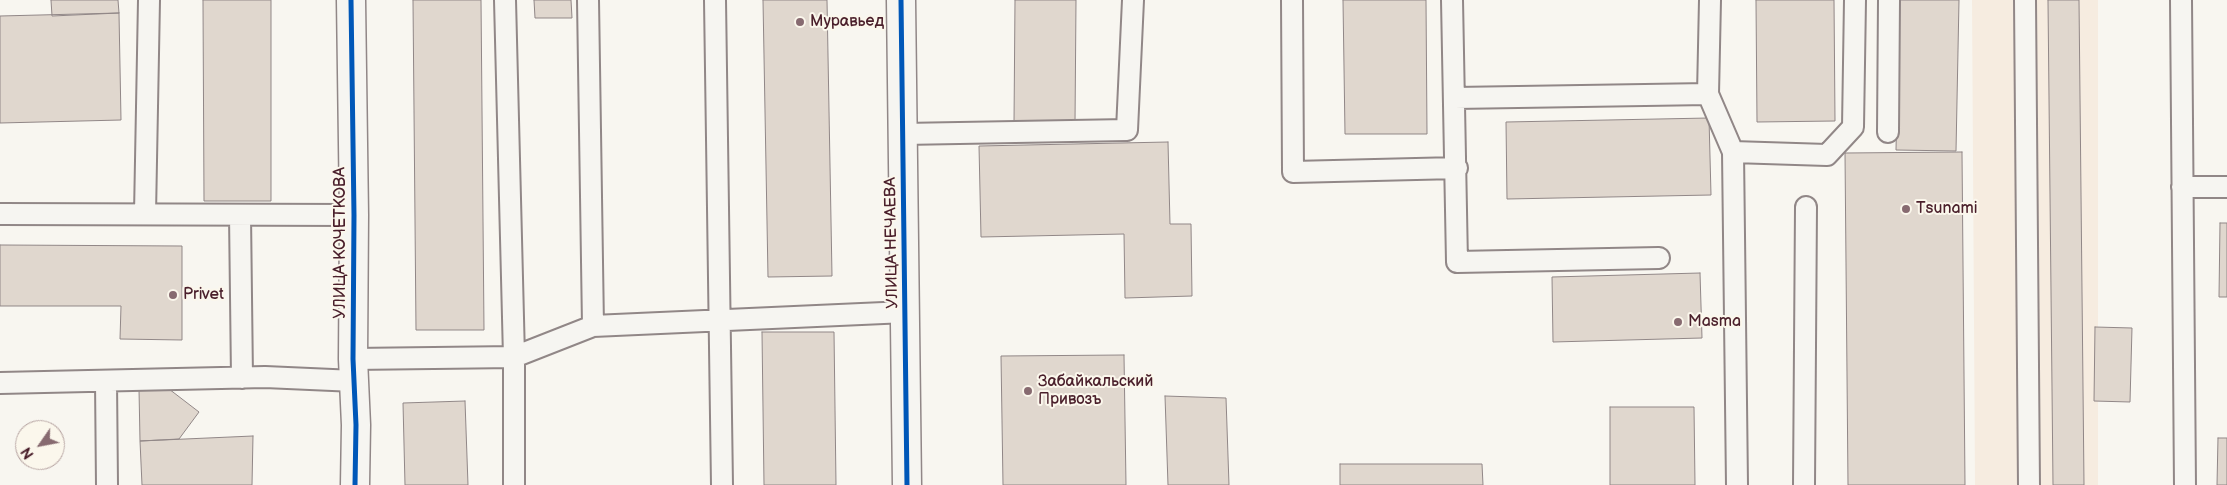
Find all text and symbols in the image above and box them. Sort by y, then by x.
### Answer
place label: Муравьед [810,12,884,32]
marker: Муравьед [794,16,806,28]
street label: УЛИЦА КОЧЕТКОВА [331,167,351,319]
street label: УЛИЦА НЕЧАЕВА [881,177,903,309]
place label: Tsunami [1916,199,1978,219]
marker: Tsunami [1900,203,1912,215]
place label: Privet [183,285,224,305]
marker: Privet [167,289,179,301]
place label: Masma [1688,312,1741,332]
marker: Masma [1672,316,1684,328]
place label: Забайкальский Привозъ [1038,372,1153,410]
marker: Забайкальский Привозъ [1022,385,1034,397]
north arrow [15,420,65,470]
text: N [18,444,38,462]

